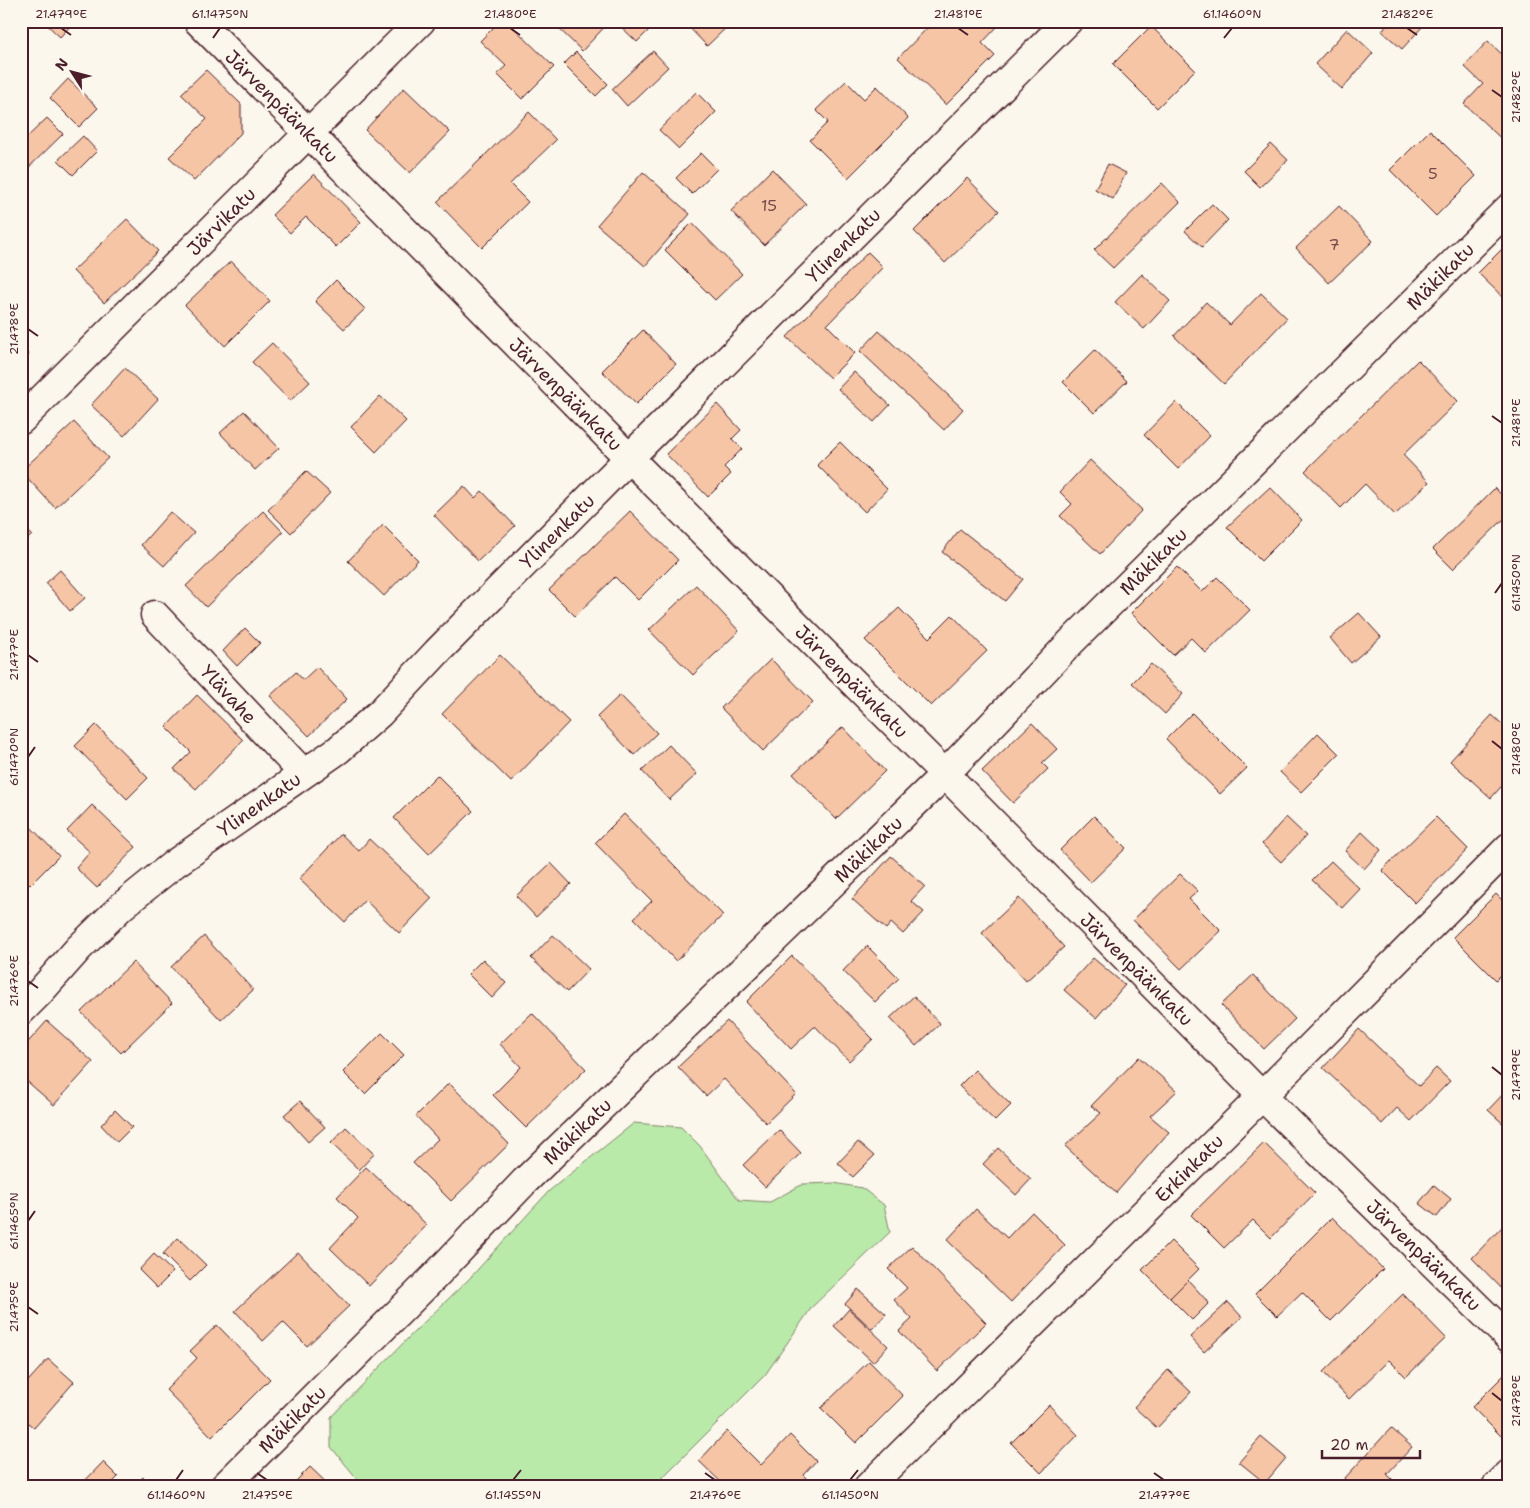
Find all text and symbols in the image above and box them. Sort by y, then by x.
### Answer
text: 21.479°E [35,6,87,22]
text: 61.1475°N [192,6,248,22]
text: 21.480°E [484,6,536,22]
text: 21.481°E [933,6,983,22]
text: 61.1460°N [1203,6,1261,22]
text: 21.482°E [1381,6,1433,22]
street label: Järvenpäänkatu [220,44,344,168]
north arrow [48,48,98,98]
text: N [51,55,72,74]
text: 21.482°E [1508,71,1524,123]
house number: 5 [1428,163,1438,184]
street label: Järvikatu [181,181,261,261]
house number: 15 [761,195,777,216]
street label: Ylinenkatu [800,202,886,288]
house number: 7 [1328,234,1340,255]
street label: Mäkikatu [1401,237,1480,316]
text: 21.478°E [6,303,22,355]
street label: Järvenpäänkatu [504,332,628,456]
text: 21.481°E [1508,398,1524,448]
street label: Ylinenkatu [514,488,600,574]
street label: Mäkikatu [1114,522,1193,601]
text: 61.1450°N [1508,554,1524,612]
street label: Järvenpäänkatu [790,619,914,743]
text: 21.477°E [6,629,22,681]
street label: Ylävahe [195,659,262,729]
text: 21.480°E [1508,723,1524,775]
text: 61.1470°N [6,728,22,786]
street label: Ylinenkatu [213,766,306,842]
street label: Mäkikatu [829,810,908,888]
street label: Järvenpäänkatu [1075,907,1199,1031]
text: 21.476°E [6,955,22,1007]
text: 21.479°E [1508,1049,1524,1101]
street label: Mäkikatu [538,1092,617,1170]
street label: Erkinkatu [1150,1129,1229,1208]
text: 61.1465°N [6,1192,22,1250]
street label: Järvenpäänkatu [1361,1194,1486,1317]
text: 21.475°E [6,1281,22,1333]
text: 21.478°E [1508,1375,1524,1427]
street label: Mäkikatu [253,1380,332,1459]
scale bar [1322,1428,1420,1460]
text: 20 m [1330,1435,1369,1455]
text: 61.1460°N [147,1487,205,1503]
text: 21.475°E [241,1487,293,1503]
text: 61.1455°N [485,1487,541,1503]
text: 21.476°E [689,1487,741,1503]
text: 61.1450°N [821,1487,879,1503]
text: 21.477°E [1138,1487,1190,1503]

